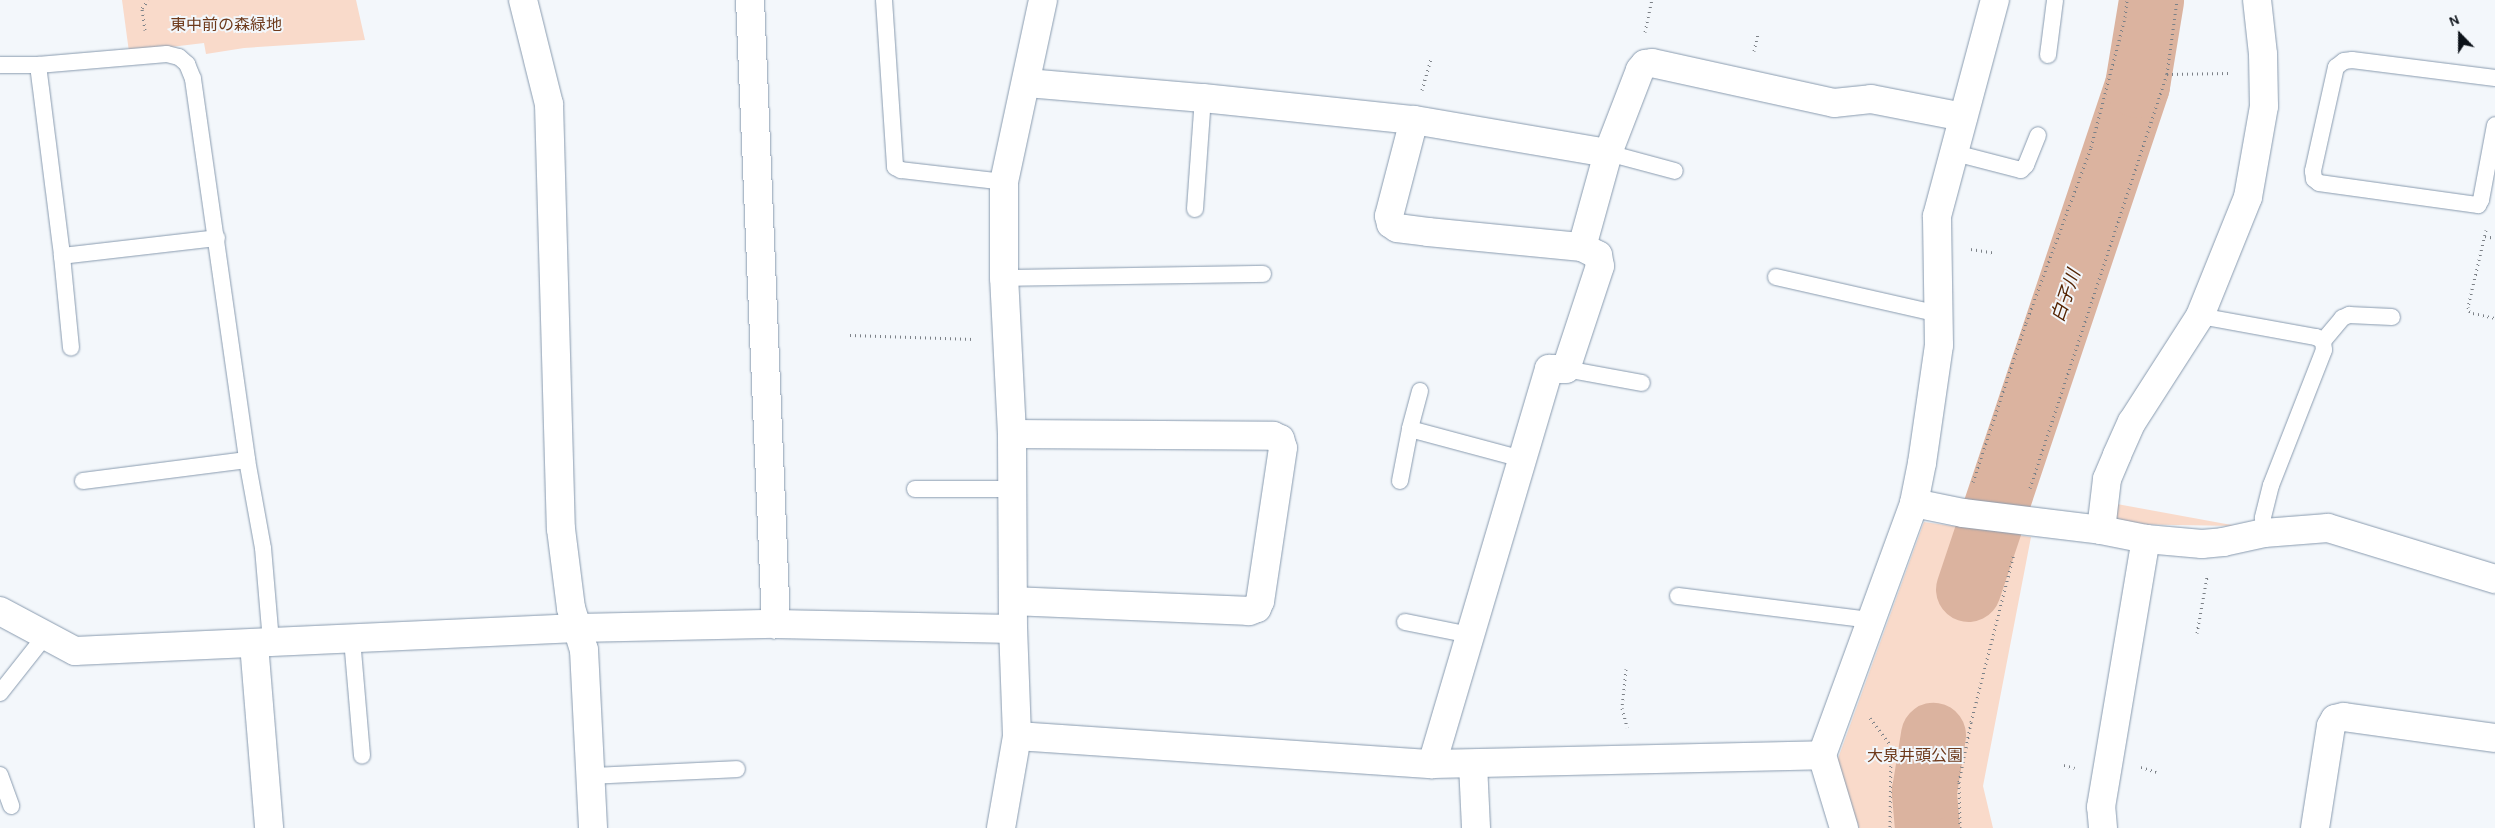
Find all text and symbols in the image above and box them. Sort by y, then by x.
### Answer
north arrow [2435,10,2485,60]
text: N [2446,11,2462,30]
park label: 東中前の森緑地 [170,15,282,35]
water label: 白子川 [2047,267,2085,325]
park label: 大泉井頭公園 [1867,746,1963,766]

